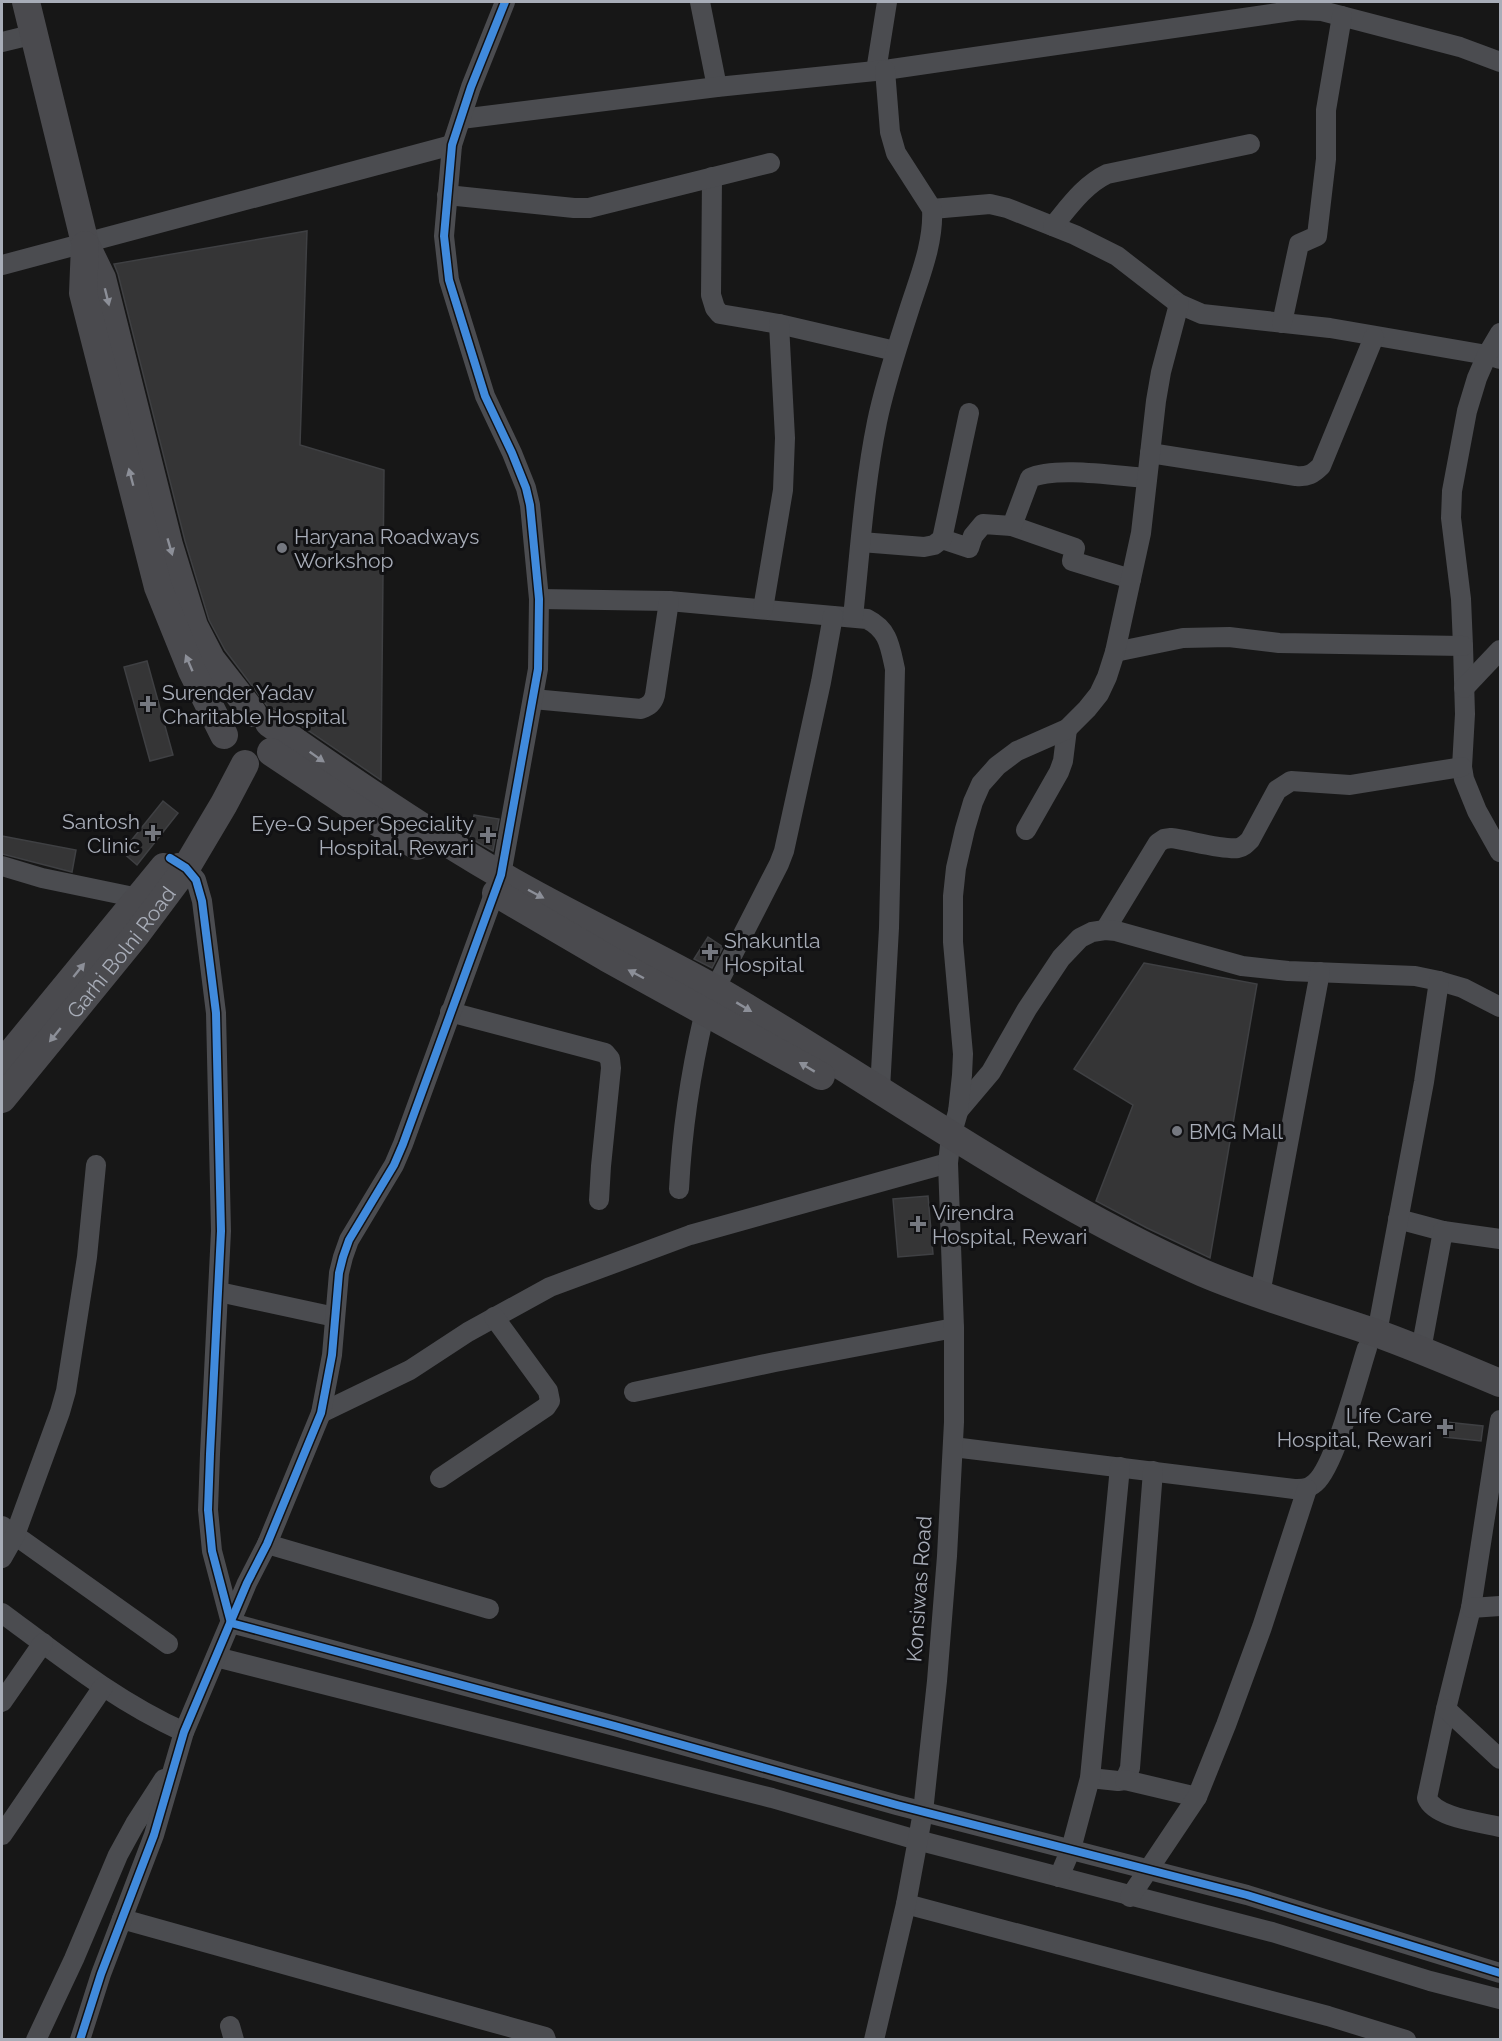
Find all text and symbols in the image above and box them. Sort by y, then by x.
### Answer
one-way arrow [103,288,113,306]
one-way arrow [126,468,135,486]
place label: Haryana Roadways Workshop [294,524,479,573]
one-way arrow [166,538,175,556]
marker: Haryana Roadways Workshop [275,541,289,555]
one-way arrow [184,654,193,672]
place label: Surender Yadav Charitable Hospital [162,680,347,729]
marker: Surender Yadav Charitable Hospital [139,695,157,713]
one-way arrow [309,751,325,763]
place label: Santosh Clinic [62,809,140,858]
place label: Eye-Q Super Speciality Hospital, Rewari [251,811,474,860]
marker: Santosh Clinic [144,824,162,842]
marker: Eye-Q Super Speciality Hospital, Rewari [479,826,497,844]
street label: Garhi Bolni Road [61,881,180,1023]
one-way arrow [527,889,544,899]
place label: Shakuntla Hospital [724,928,820,977]
marker: Shakuntla Hospital [701,943,719,961]
one-way arrow [72,963,84,978]
one-way arrow [627,969,644,978]
one-way arrow [736,1001,752,1012]
one-way arrow [49,1027,62,1042]
one-way arrow [799,1062,815,1073]
place label: BMG Mall [1189,1119,1283,1144]
marker: BMG Mall [1170,1124,1184,1138]
place label: Virendra Hospital, Rewari [932,1200,1087,1249]
marker: Virendra Hospital, Rewari [909,1215,927,1233]
place label: Life Care Hospital, Rewari [1277,1403,1432,1452]
marker: Life Care Hospital, Rewari [1436,1418,1454,1436]
street label: Konsiwas Road [901,1515,937,1663]

